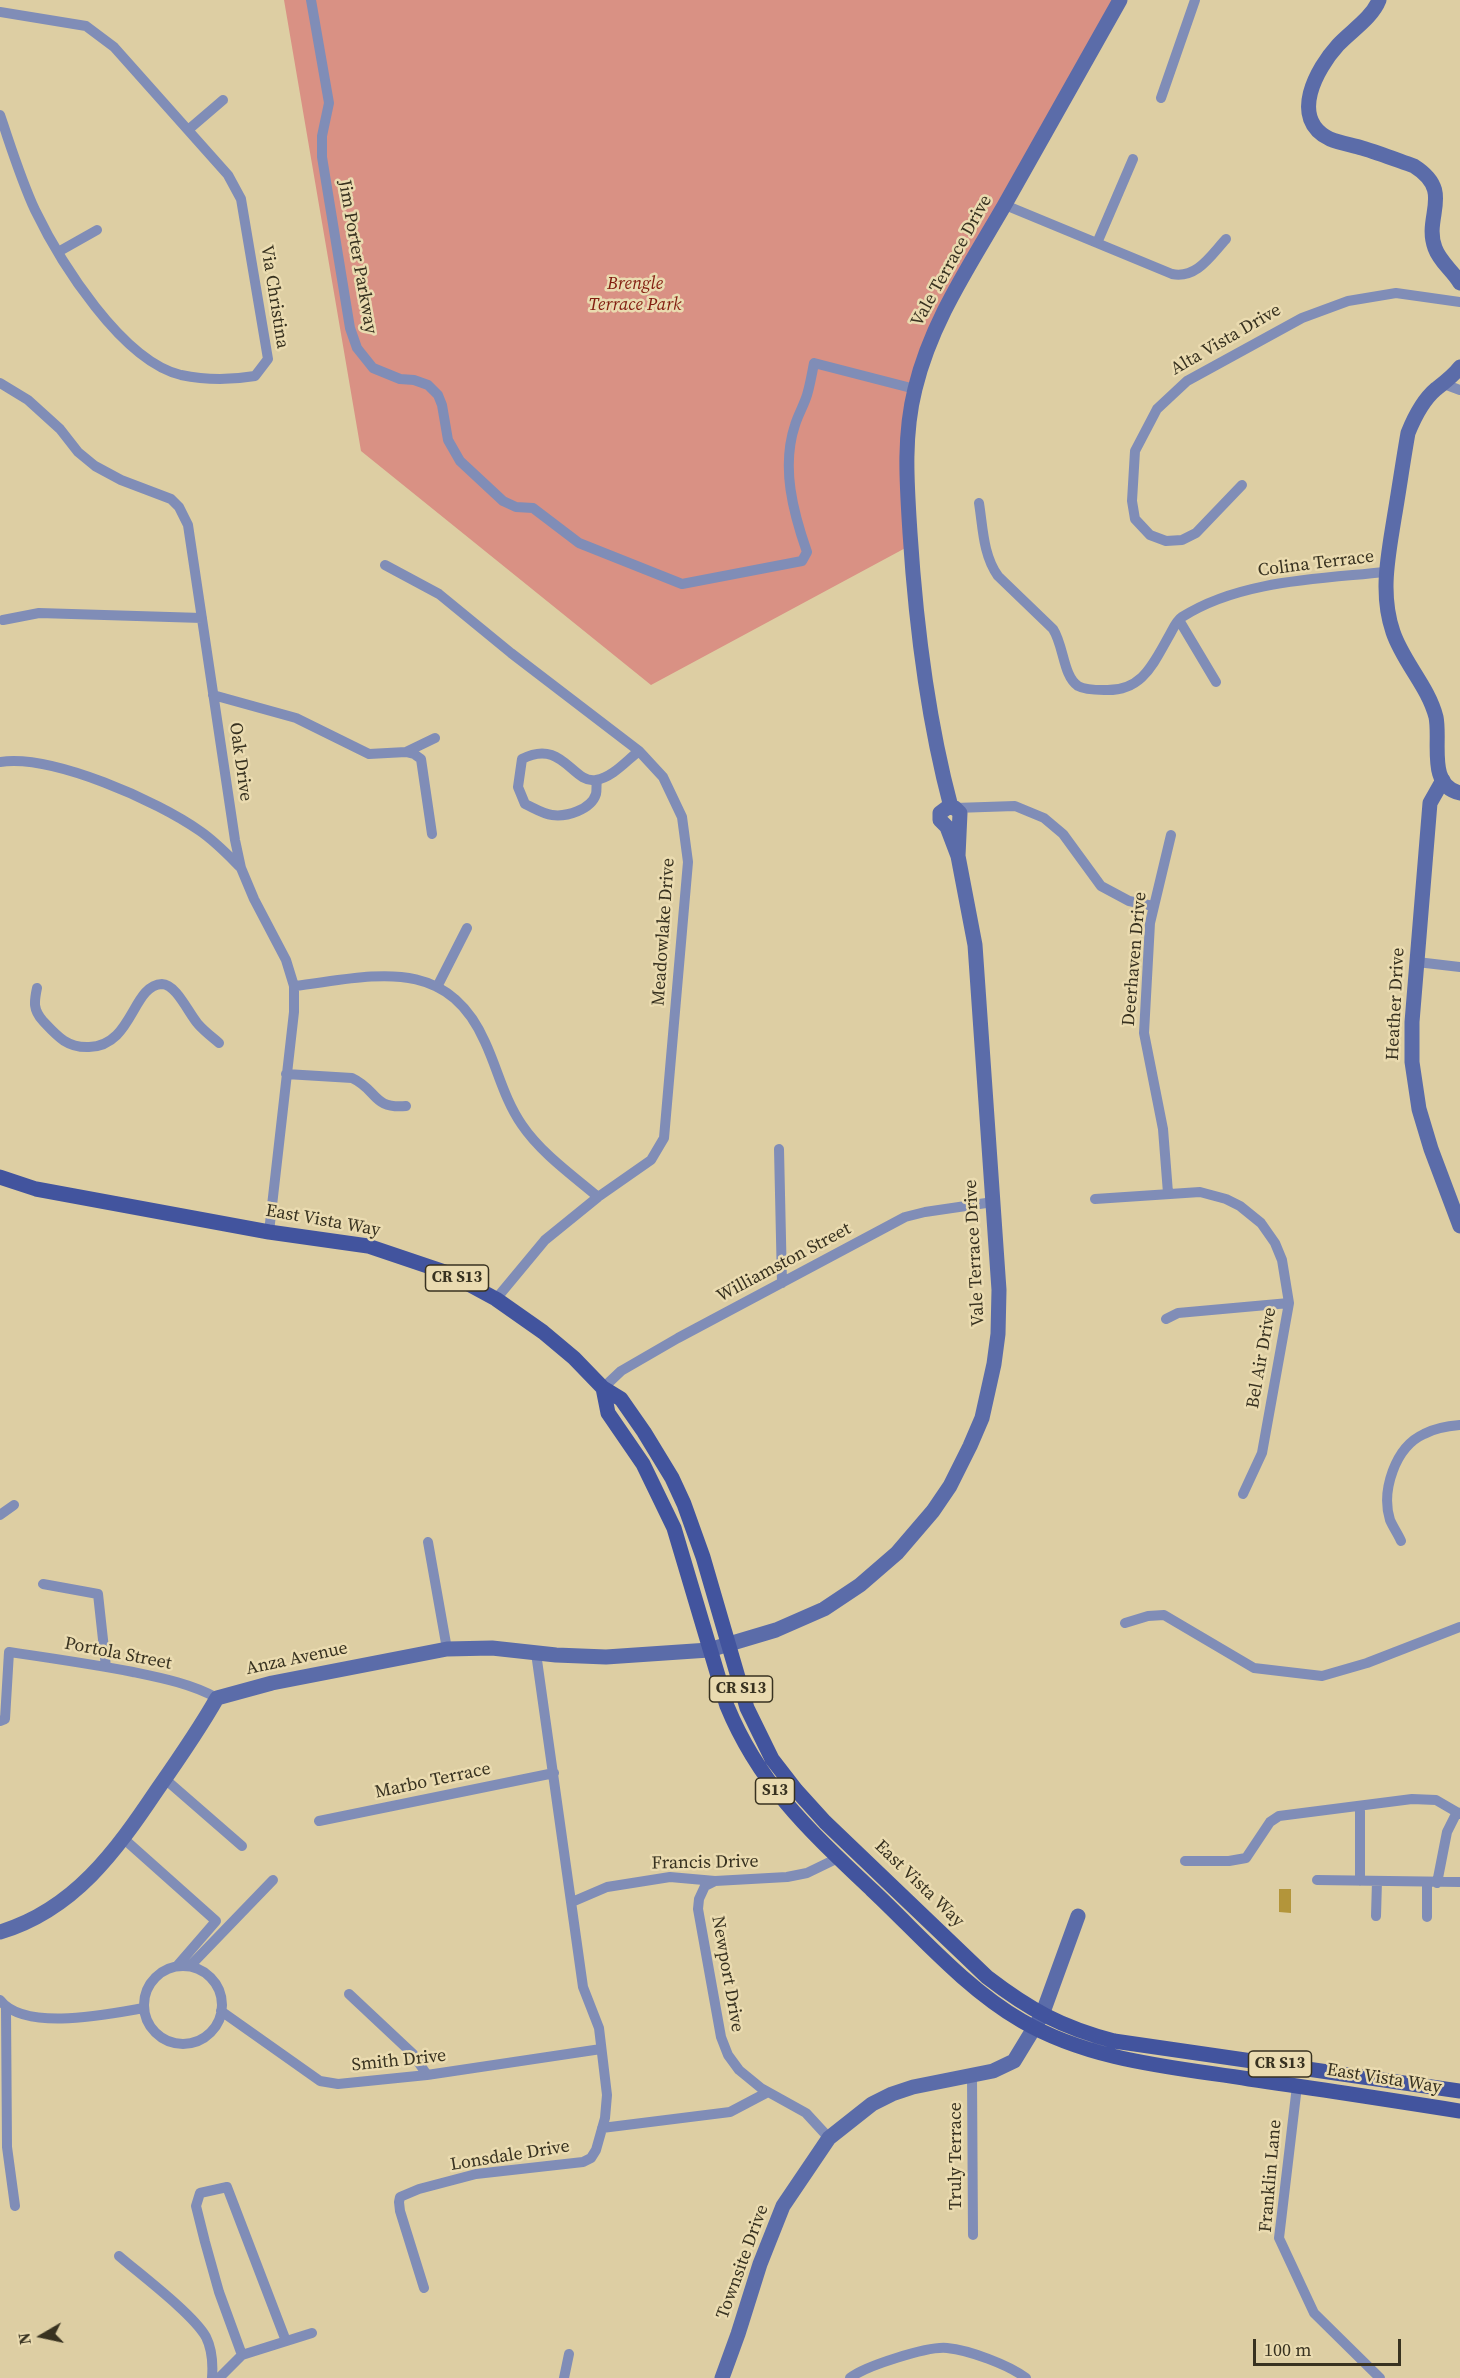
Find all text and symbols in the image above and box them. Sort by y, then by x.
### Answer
street label: Jim Porter Parkway [333,178,381,336]
street label: Vale Terrace Drive [907,191,997,331]
street label: Via Christina [255,244,293,350]
park label: Brengle Terrace Park [589,273,681,316]
street label: Alta Vista Drive [1167,300,1285,380]
street label: Colina Terrace [1257,546,1375,582]
street label: Oak Drive [224,721,256,803]
street label: Meadowlake Drive [648,857,680,1007]
street label: Deerhaven Drive [1118,891,1152,1027]
street label: Heather Drive [1382,947,1410,1061]
street label: Vale Terrace Drive [960,1179,990,1327]
street label: East Vista Way [264,1200,382,1242]
street label: Williamston Street [713,1219,855,1307]
road number: CR S13 [426,1265,488,1291]
street label: Bel Air Drive [1242,1306,1282,1410]
street label: Portola Street [63,1633,173,1675]
street label: Anza Avenue [244,1638,350,1680]
road number: CR S13 [710,1676,772,1702]
street label: Marbo Terrace [373,1758,493,1804]
road number: S13 [756,1778,794,1804]
street label: East Vista Way [870,1836,968,1932]
street label: Francis Drive [651,1851,759,1875]
street label: Newport Drive [706,1914,748,2034]
street label: Smith Drive [351,2045,447,2077]
road number: CR S13 [1248,2051,1312,2077]
street label: East Vista Way [1325,2059,1443,2099]
street label: Truly Terrace [945,2102,967,2210]
street label: Franklin Lane [1255,2119,1287,2233]
street label: Lonsdale Drive [449,2136,571,2176]
street label: Townsite Drive [712,2202,774,2322]
north arrow [12,2306,72,2366]
scale bar [1256,2327,1404,2365]
text: N [12,2331,36,2346]
text: 100 m [1264,2337,1311,2362]

